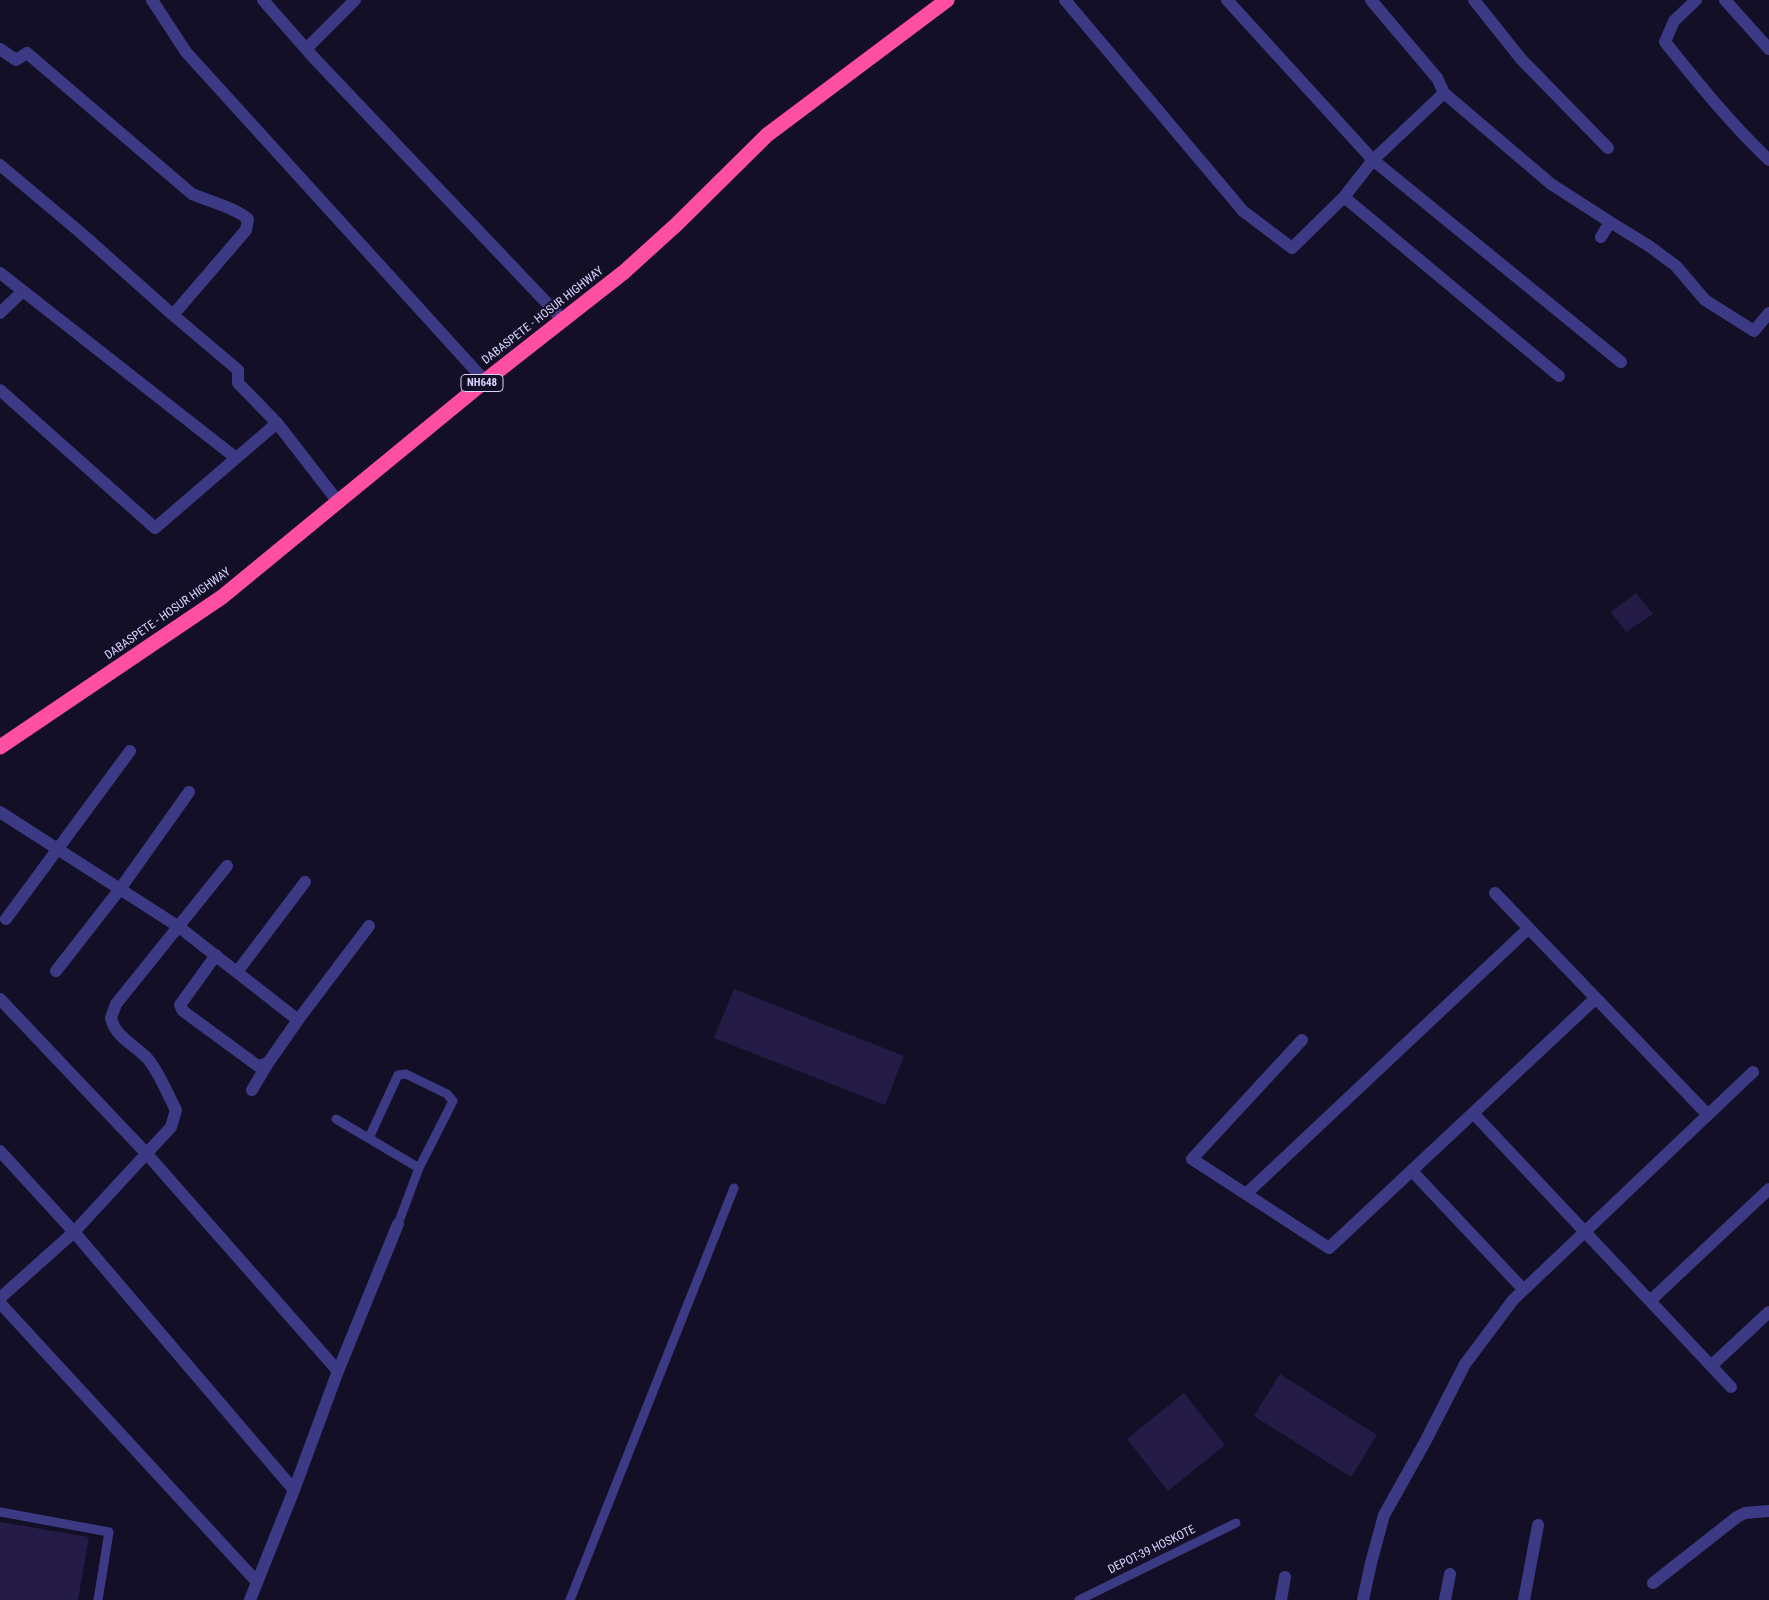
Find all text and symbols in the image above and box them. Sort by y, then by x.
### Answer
street label: DABASPETE - HOSUR HIGHWAY [479,264,607,368]
road number: NH648 [461,374,503,392]
street label: DABASPETE - HOSUR HIGHWAY [102,565,234,663]
street label: DEPOT-39 HOSKOTE [1106,1523,1198,1577]

